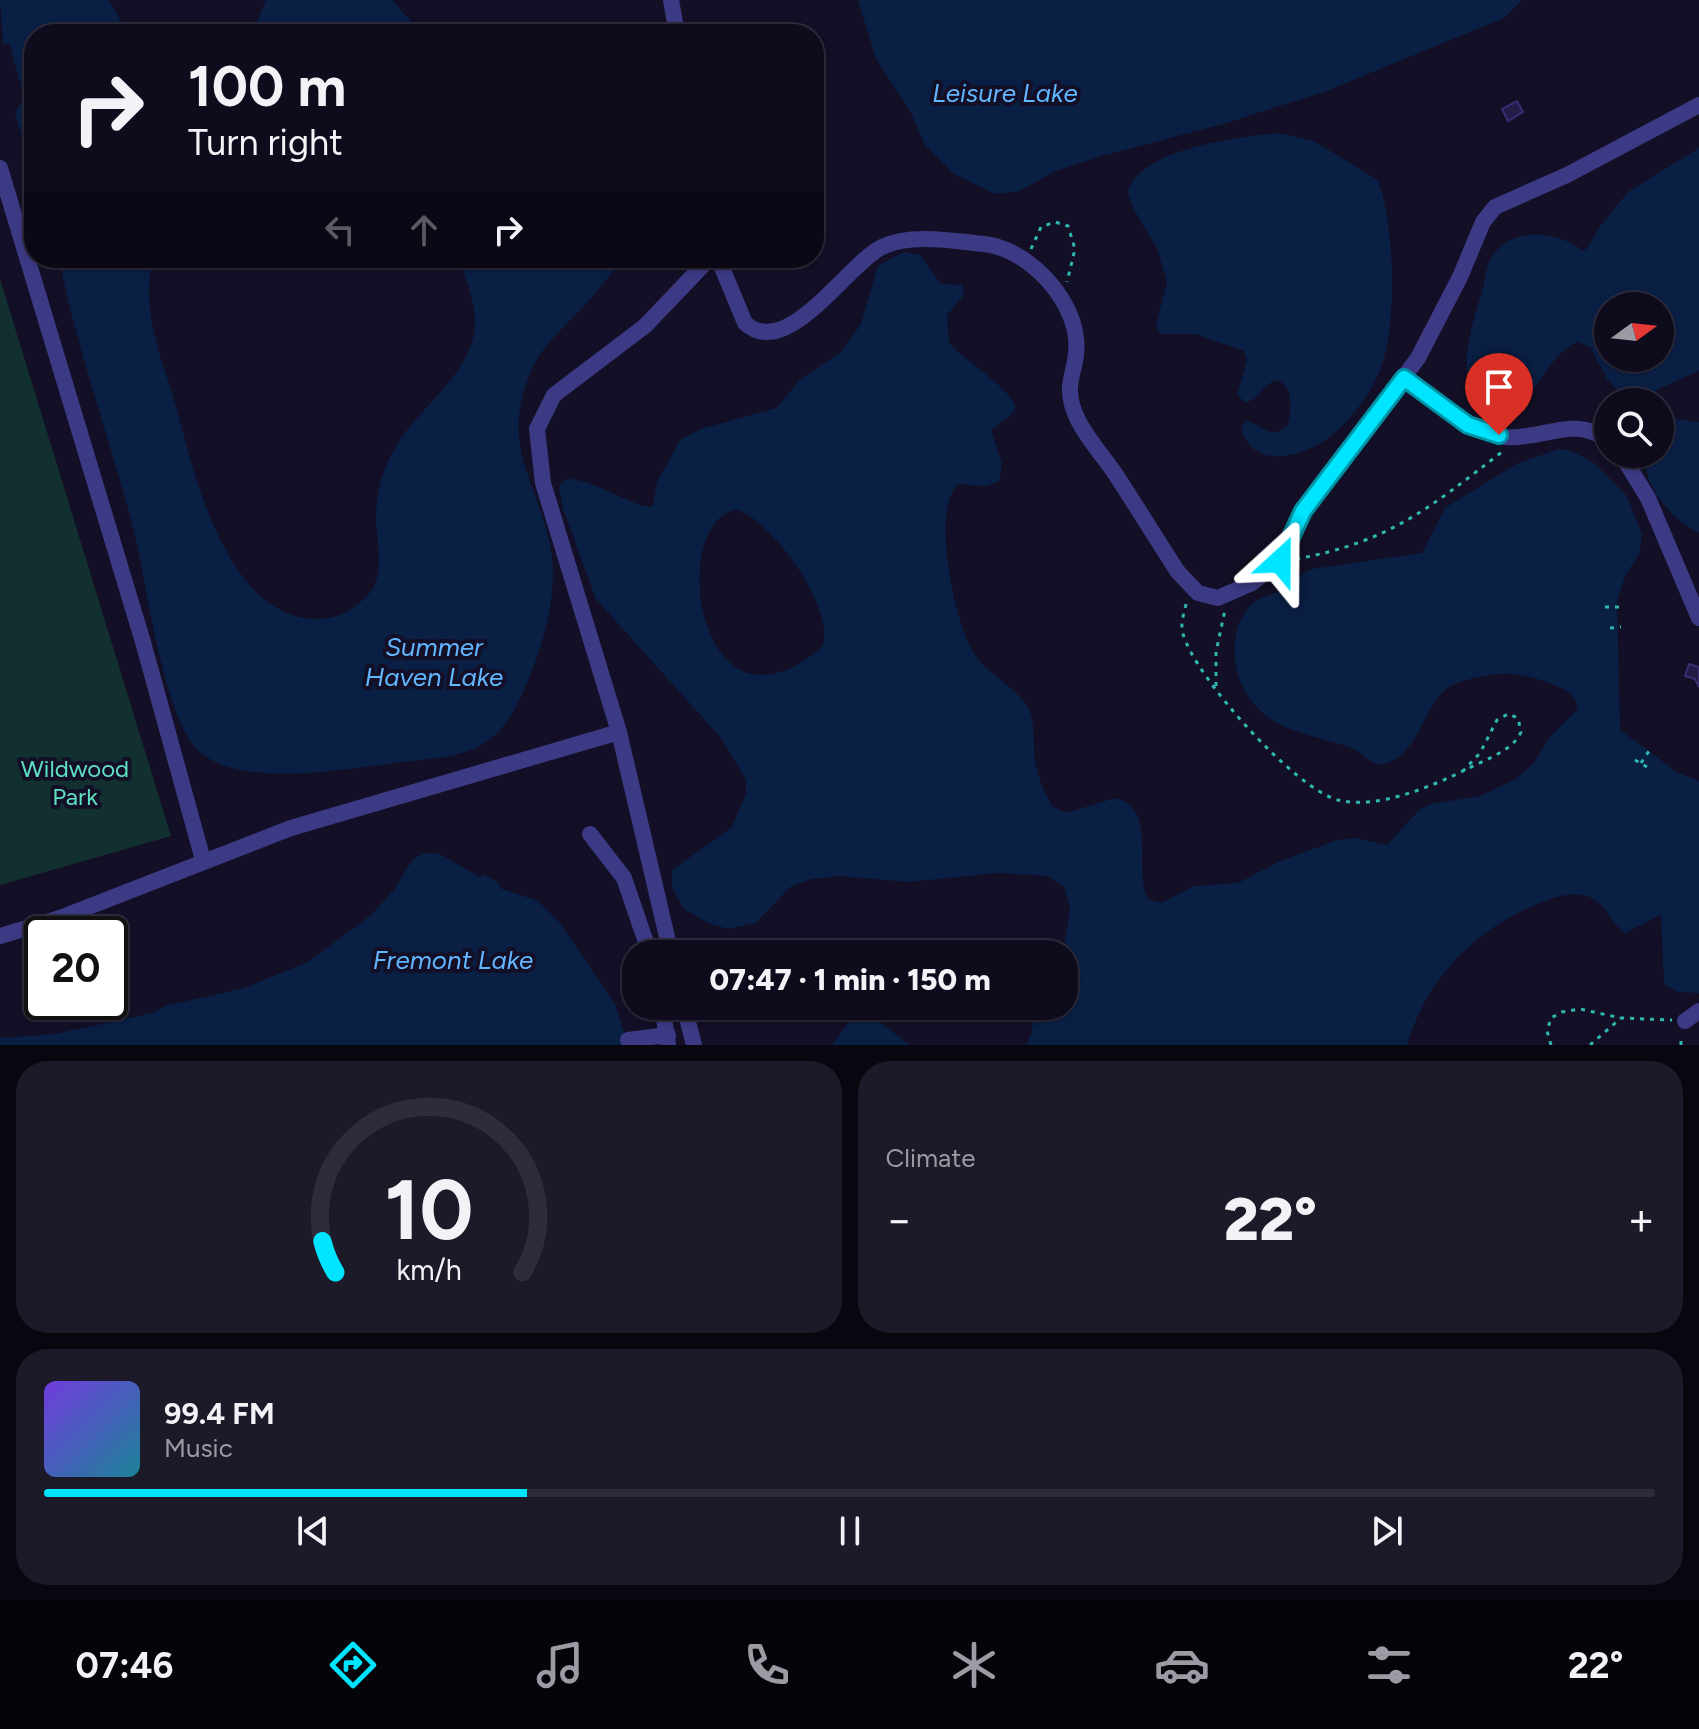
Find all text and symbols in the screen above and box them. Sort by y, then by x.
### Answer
text: 100 m [188,53,346,120]
icon: right [56,56,160,160]
water label: Leisure Lake [932,77,1078,109]
text: Turn right [188,121,343,164]
icon: left [318,208,362,252]
icon: ahead [402,208,446,252]
icon: right [486,208,530,252]
north arrow [1594,292,1674,372]
map controls [1594,292,1674,468]
pin [1465,353,1533,435]
icon: arrive [1477,365,1521,409]
button: search [1594,388,1674,468]
position arrow [1238,519,1322,603]
water label: Summer Haven Lake [365,631,503,693]
park label: Wildwood Park [21,754,129,811]
speed limit sign: 20 [24,916,128,1020]
water label: Fremont Lake [373,944,533,976]
text: 07:47 · 1 min · 150 m [709,961,991,998]
text: Climate [886,1142,975,1174]
text: 10 [384,1160,473,1260]
text: 22° [1223,1183,1317,1255]
text: − [886,1193,913,1246]
text: + [1628,1193,1655,1246]
text: km/h [396,1253,461,1287]
text: 99.4 FM [164,1395,275,1432]
text: Music [164,1432,233,1464]
icon: previous [291,1509,335,1553]
icon: pause [828,1509,872,1553]
icon: next [1365,1509,1409,1553]
icon: directions [325,1637,381,1693]
icon: music [532,1637,588,1693]
icon: phone [739,1637,795,1693]
icon: climate [946,1637,1002,1693]
icon: car [1154,1637,1210,1693]
icon: filters [1361,1637,1417,1693]
text: 07:46 [76,1644,173,1687]
text: 22° [1568,1644,1623,1687]

